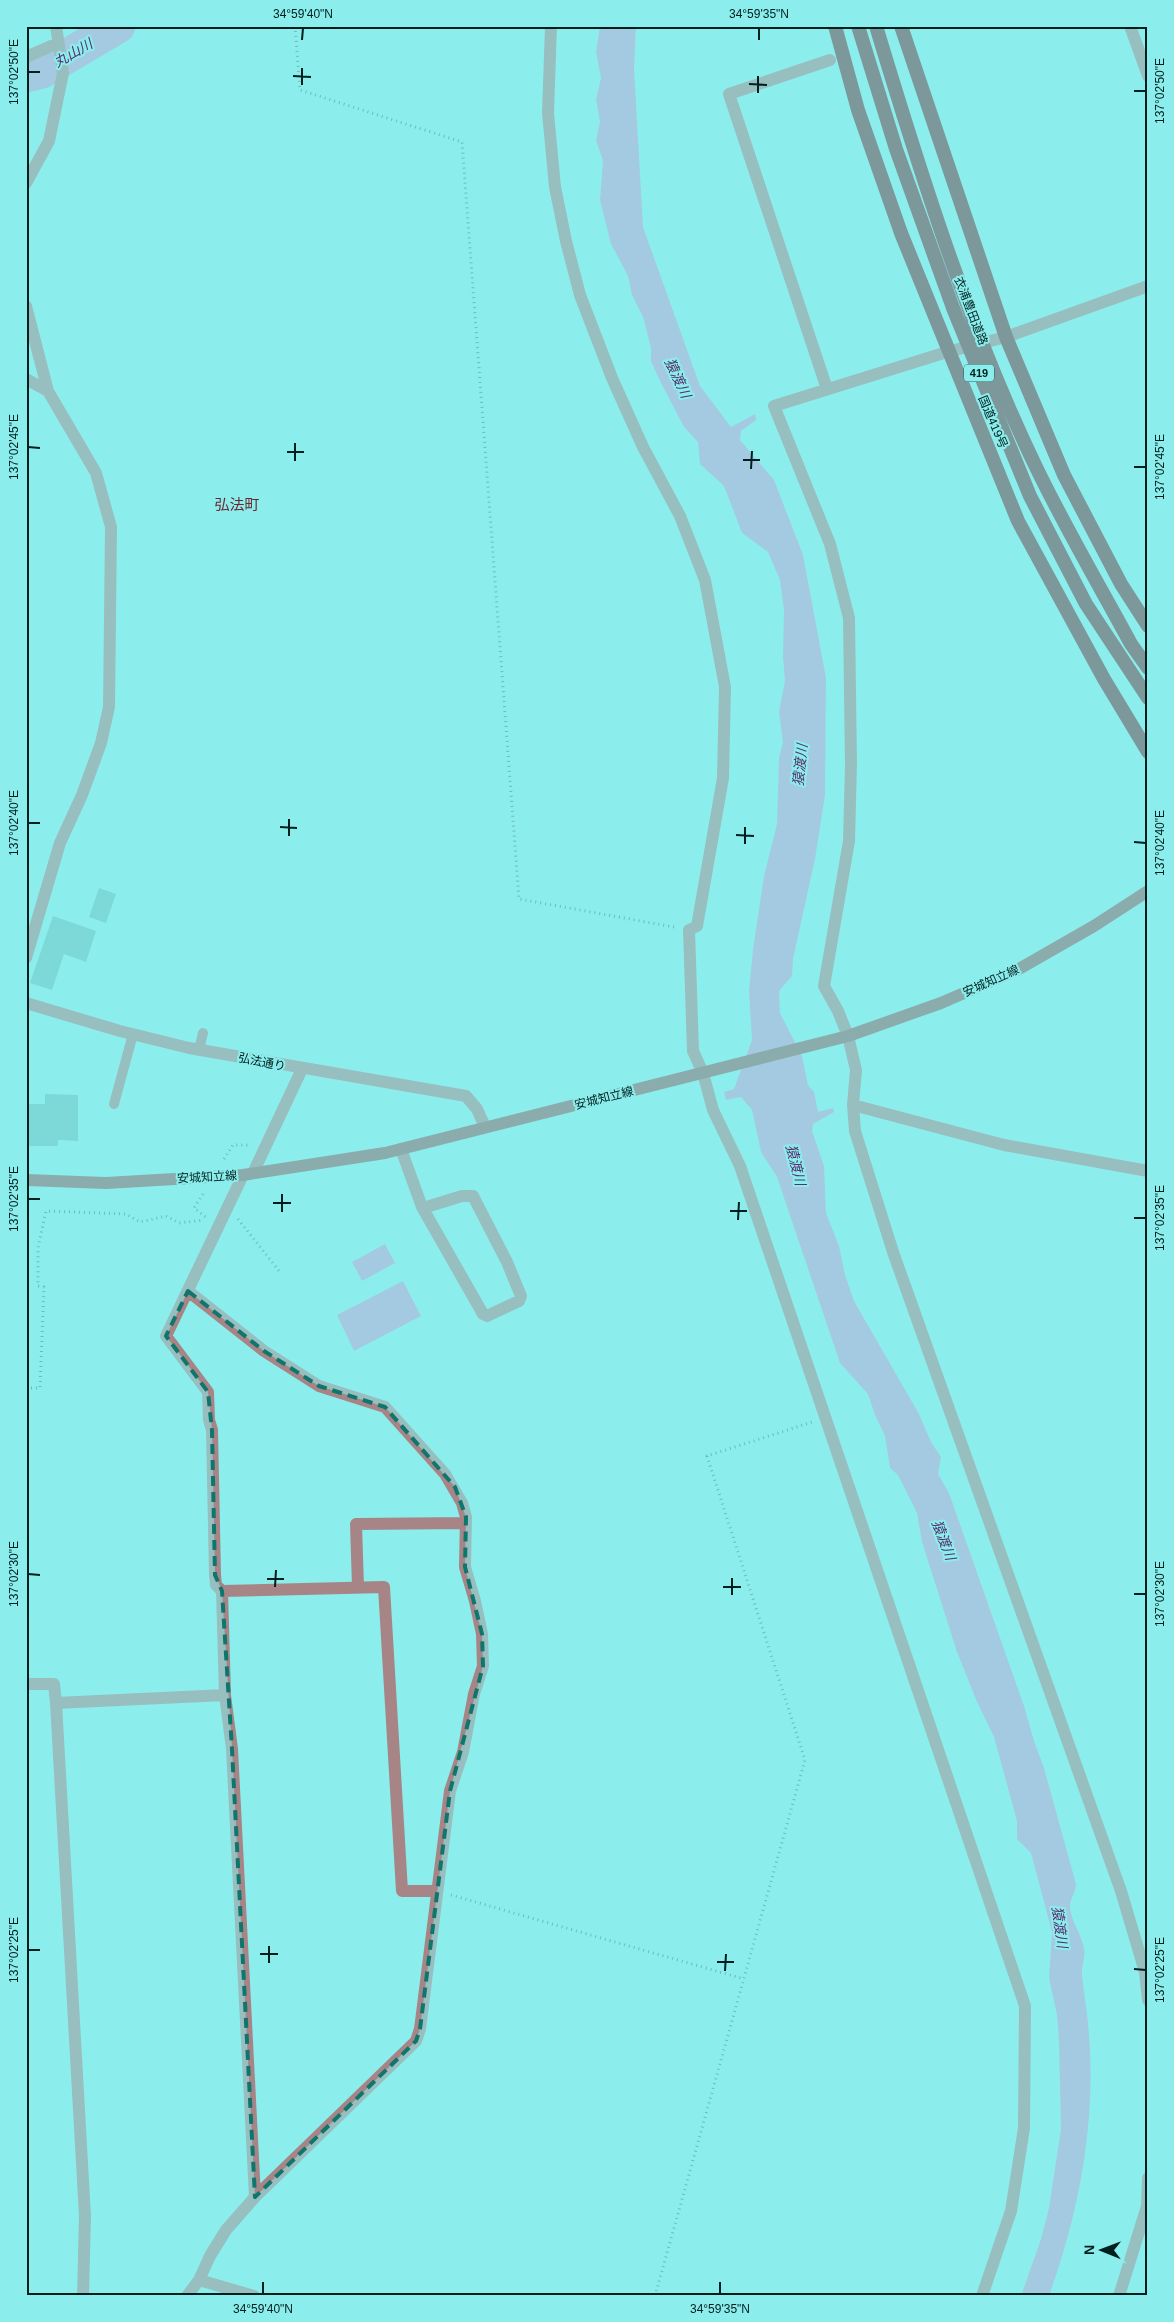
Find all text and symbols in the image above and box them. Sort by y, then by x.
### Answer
text: 34°59'40"N [273,7,333,21]
text: 34°59'35"N [729,7,789,21]
water label: 丸山川 [51,35,97,70]
text: 137°02'50"E [7,39,21,105]
text: 137°02'50"E [1153,58,1167,124]
street label: 衣浦豊田道路 [952,275,990,347]
water label: 猿渡川 [662,356,695,402]
road number: 419 [964,364,994,382]
street label: 国道419号 [976,393,1010,451]
text: 137°02'45"E [7,414,21,480]
text: 137°02'45"E [1153,434,1167,500]
district label: 弘法町 [214,496,260,513]
water label: 猿渡川 [790,741,810,787]
text: 137°02'40"E [7,790,21,856]
text: 137°02'40"E [1153,810,1167,876]
street label: 安城知立線 [961,962,1021,1000]
street label: 弘法通り [237,1051,287,1073]
street label: 安城知立線 [573,1084,635,1112]
water label: 猿渡川 [783,1143,809,1189]
text: 137°02'35"E [7,1166,21,1232]
street label: 安城知立線 [177,1168,237,1186]
text: 137°02'35"E [1153,1185,1167,1251]
water label: 猿渡川 [929,1518,960,1564]
text: 137°02'30"E [7,1541,21,1607]
text: 137°02'30"E [1153,1561,1167,1627]
water label: 猿渡川 [1049,1905,1071,1951]
text: 137°02'25"E [7,1917,21,1983]
text: 137°02'25"E [1153,1937,1167,2003]
north arrow [1076,2224,1126,2274]
text: N [1081,2245,1097,2255]
text: 34°59'40"N [233,2302,293,2316]
text: 34°59'35"N [690,2302,750,2316]

